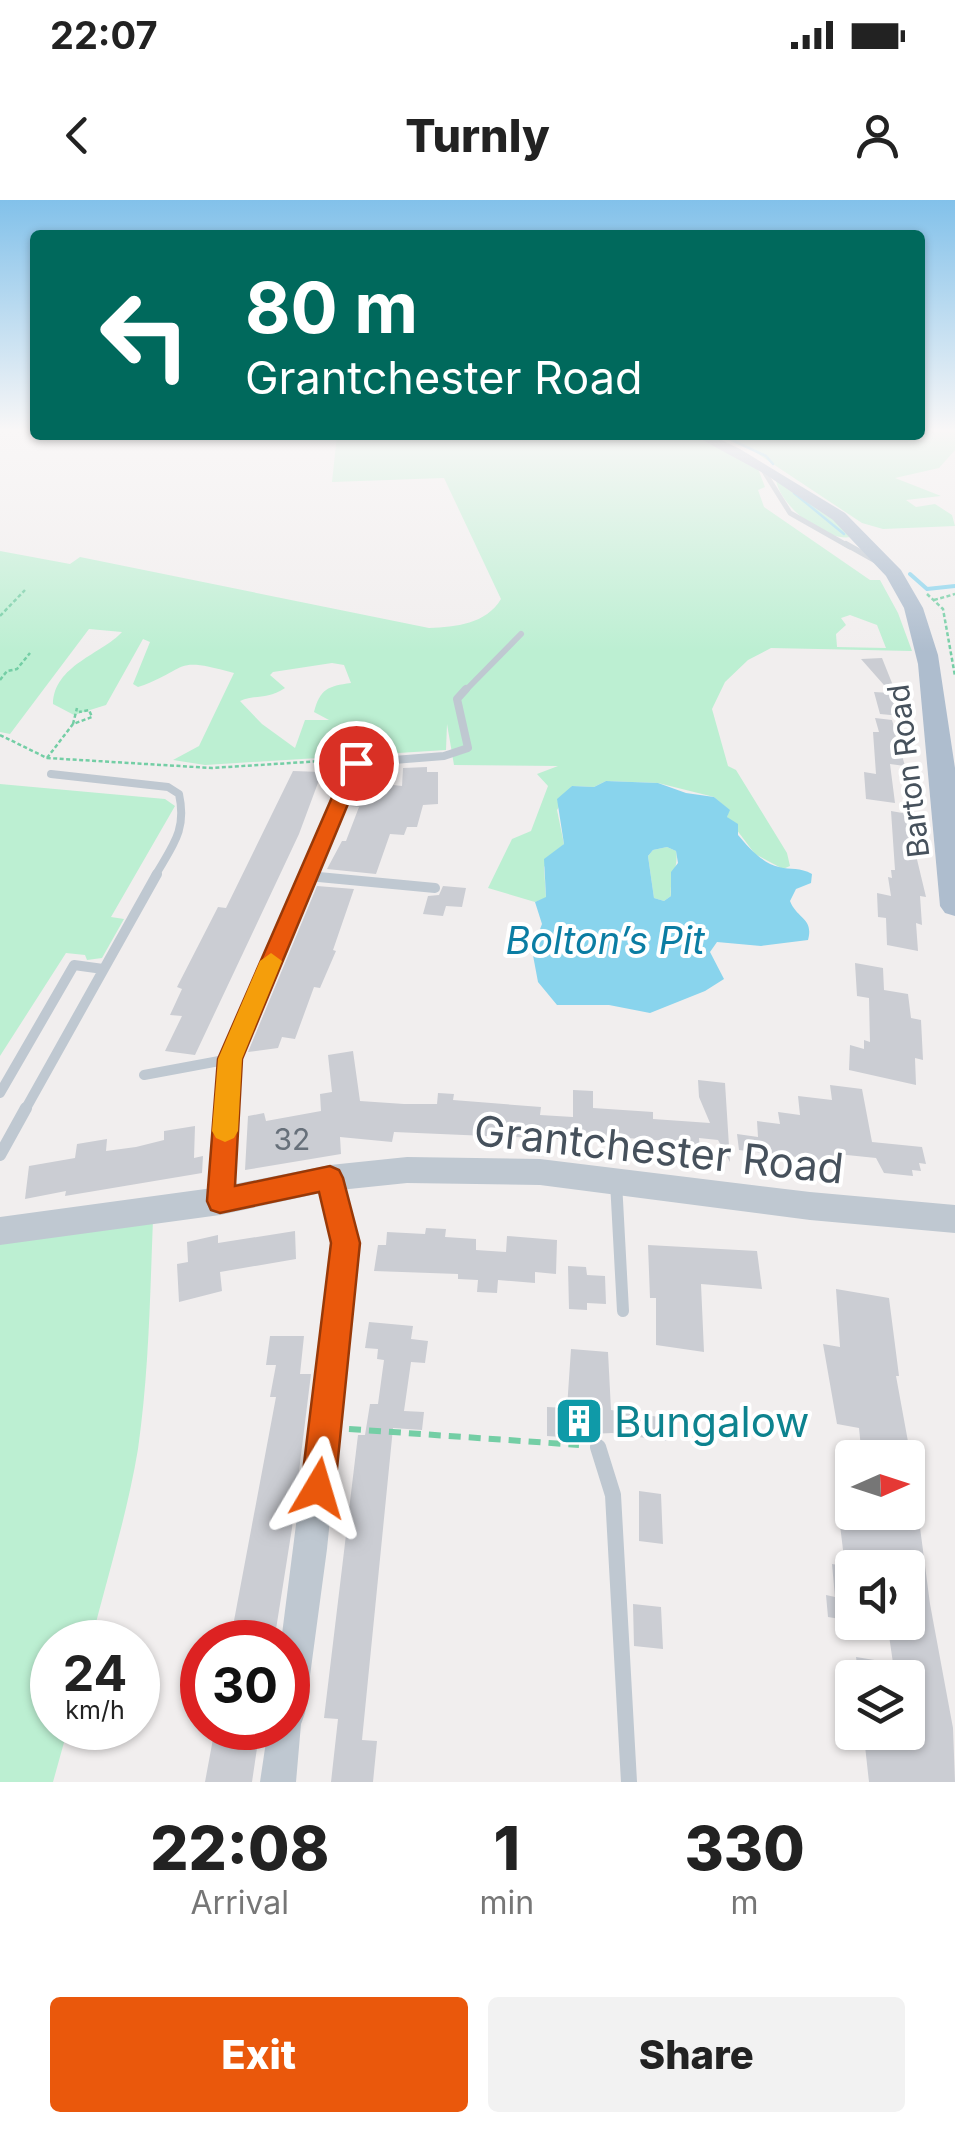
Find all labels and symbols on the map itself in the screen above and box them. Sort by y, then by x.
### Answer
street label: Barton Road [880,682,936,860]
pin [314,721,399,806]
water label: Bolton’s Pit [505,917,705,963]
street label: Grantchester Road [472,1104,846,1194]
house number: 32 [274,1121,310,1157]
building icon: Bungalow [553,1395,605,1447]
place label: Bungalow [614,1396,809,1447]
position arrow [266,1436,370,1540]
north arrow [835,1440,925,1530]
speed limit sign: 30 [180,1620,310,1750]

